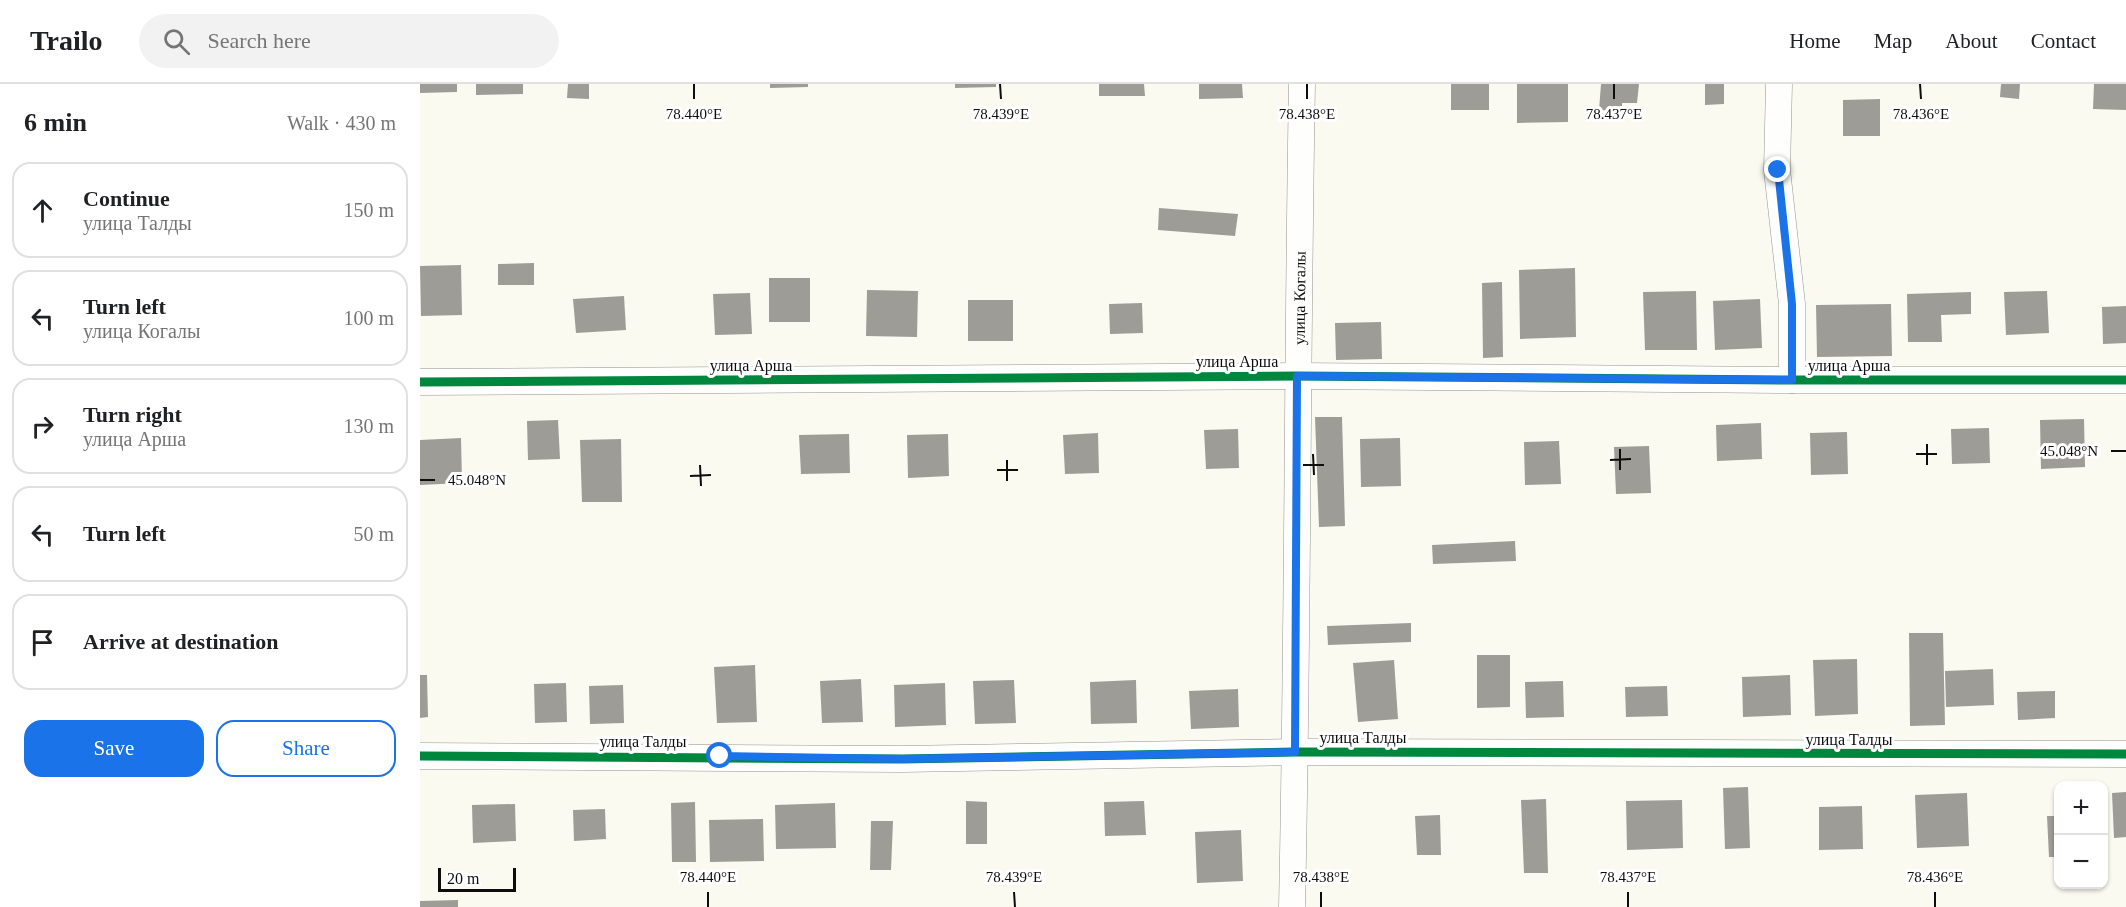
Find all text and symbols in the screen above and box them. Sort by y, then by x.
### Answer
search box [139,14,559,68]
text: Trailo [30,25,103,56]
icon: search [160,25,193,58]
text: Search here [208,28,311,53]
text: Home [1789,29,1841,53]
text: Map [1874,29,1912,53]
text: About [1945,29,1998,53]
text: Contact [2031,29,2096,53]
text: 78.440°E [666,106,722,122]
text: 78.439°E [973,106,1029,122]
text: 78.438°E [1279,106,1335,122]
text: 78.437°E [1586,106,1642,122]
text: 78.436°E [1893,106,1949,122]
text: 6 min [24,108,87,137]
text: Walk · 430 m [287,112,396,134]
route end [1764,156,1790,182]
text: Continue [83,186,170,211]
icon: ahead [26,194,59,227]
text: 150 m [343,199,394,221]
text: улица Талды [83,212,192,234]
street label: улица Когалы [1290,251,1308,345]
text: Turn left [83,294,166,319]
icon: left [26,302,59,335]
text: 100 m [343,307,394,329]
text: улица Когалы [83,320,200,342]
street label: улица Арша [1196,353,1278,371]
street label: улица Арша [710,357,792,375]
street label: улица Арша [1808,357,1890,375]
text: Turn right [83,402,182,427]
icon: right [26,410,59,443]
text: 130 m [343,415,394,437]
text: улица Арша [83,428,186,450]
text: 45.048°N [2040,443,2098,459]
text: 45.048°N [448,472,506,488]
icon: left [26,518,59,551]
text: Turn left [83,521,166,546]
text: 50 m [353,523,394,545]
icon: arrive [26,626,59,659]
text: Arrive at destination [83,629,279,654]
button: Save [24,720,204,777]
button: Share [216,720,396,777]
street label: улица Талды [1320,729,1407,747]
street label: улица Талды [1806,731,1893,749]
street label: улица Талды [600,733,687,751]
route start [706,742,732,768]
map controls [2054,781,2108,889]
button: + [2054,781,2108,835]
button: − [2054,835,2108,889]
scale bar [438,865,516,892]
text: 78.440°E [680,869,736,885]
text: 78.439°E [986,869,1042,885]
text: 78.438°E [1293,869,1349,885]
text: 78.437°E [1600,869,1656,885]
text: 78.436°E [1907,869,1963,885]
text: 20 m [447,870,479,887]

